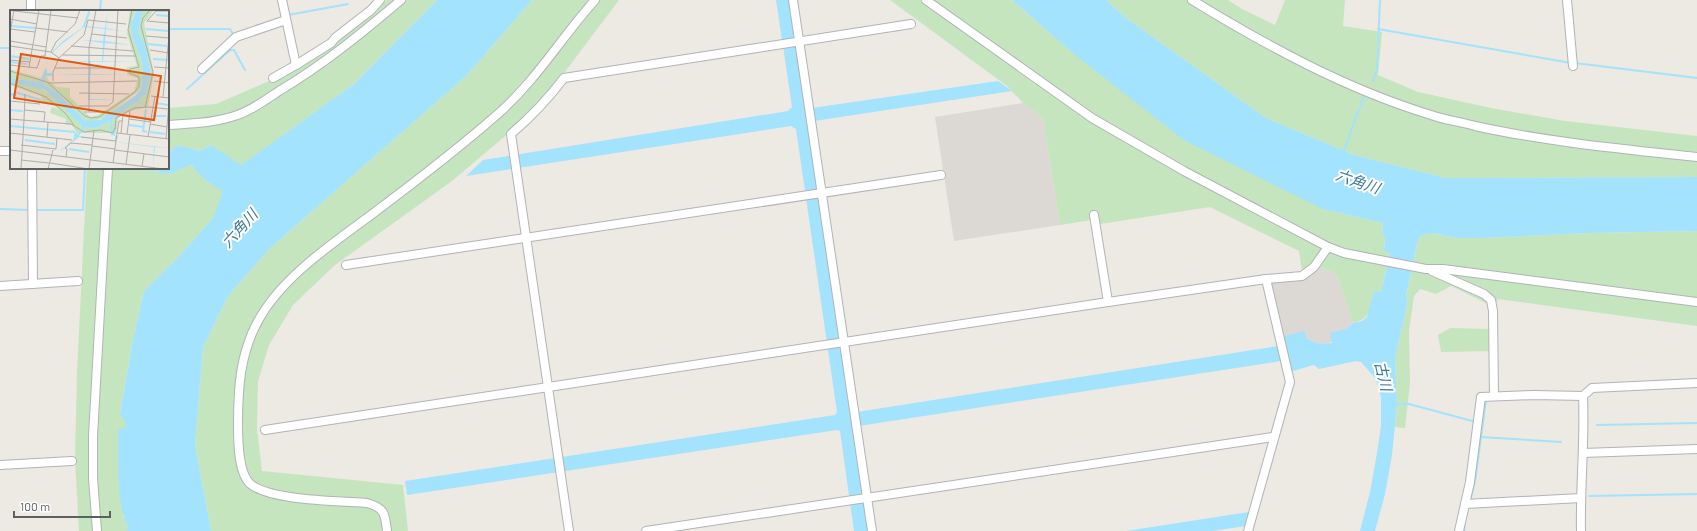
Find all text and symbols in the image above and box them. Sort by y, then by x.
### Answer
inset map [10,10,169,169]
water label: 六角川 [1334,165,1384,197]
water label: 六角川 [217,204,262,251]
water label: 古川 [1372,359,1397,395]
scale bar [14,493,110,519]
text: 100 m [20,499,50,513]

